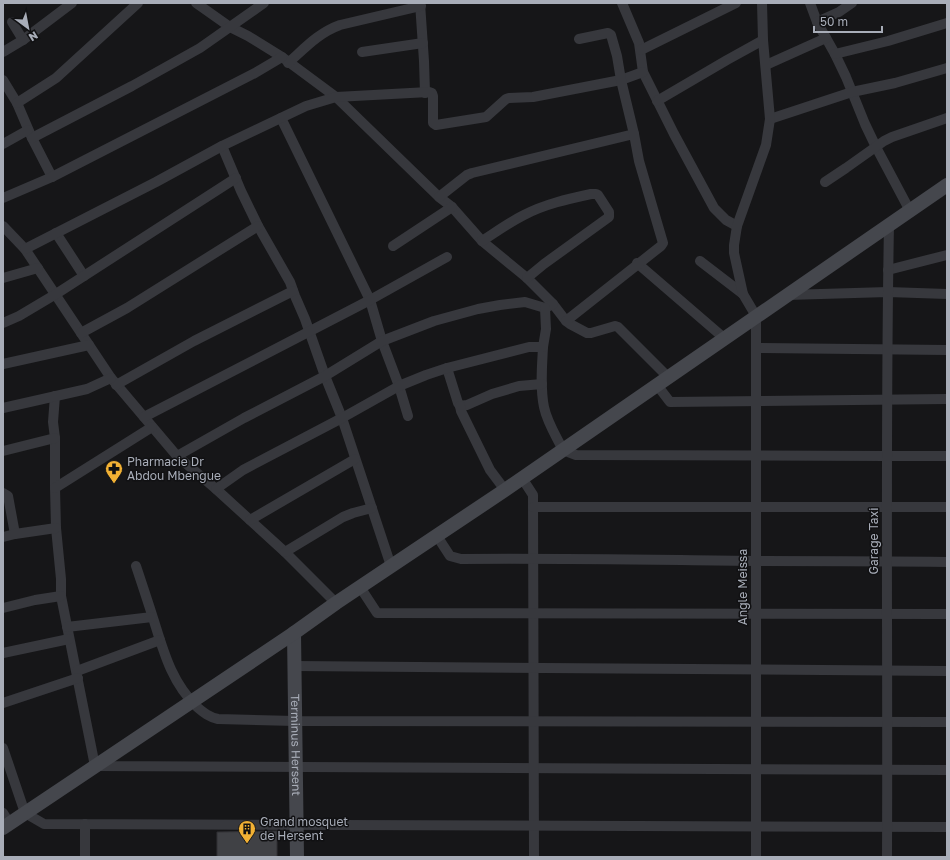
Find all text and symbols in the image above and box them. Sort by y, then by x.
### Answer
north arrow [8,8,48,48]
scale bar [814,8,882,34]
text: 50 m [820,14,848,29]
text: N [27,29,41,45]
place label: Pharmacie Dr Abdou Mbengue [127,454,221,483]
pharmacy icon: Pharmacie Dr Abdou Mbengue [104,459,124,484]
street label: Garage Taxi [866,508,881,574]
street label: Angle Meissa [735,549,750,625]
street label: Terminus Hersent [288,694,304,796]
place label: Grand mosquet de Hersent [260,814,348,843]
building icon: Grand mosquet de Hersent [237,819,257,844]

